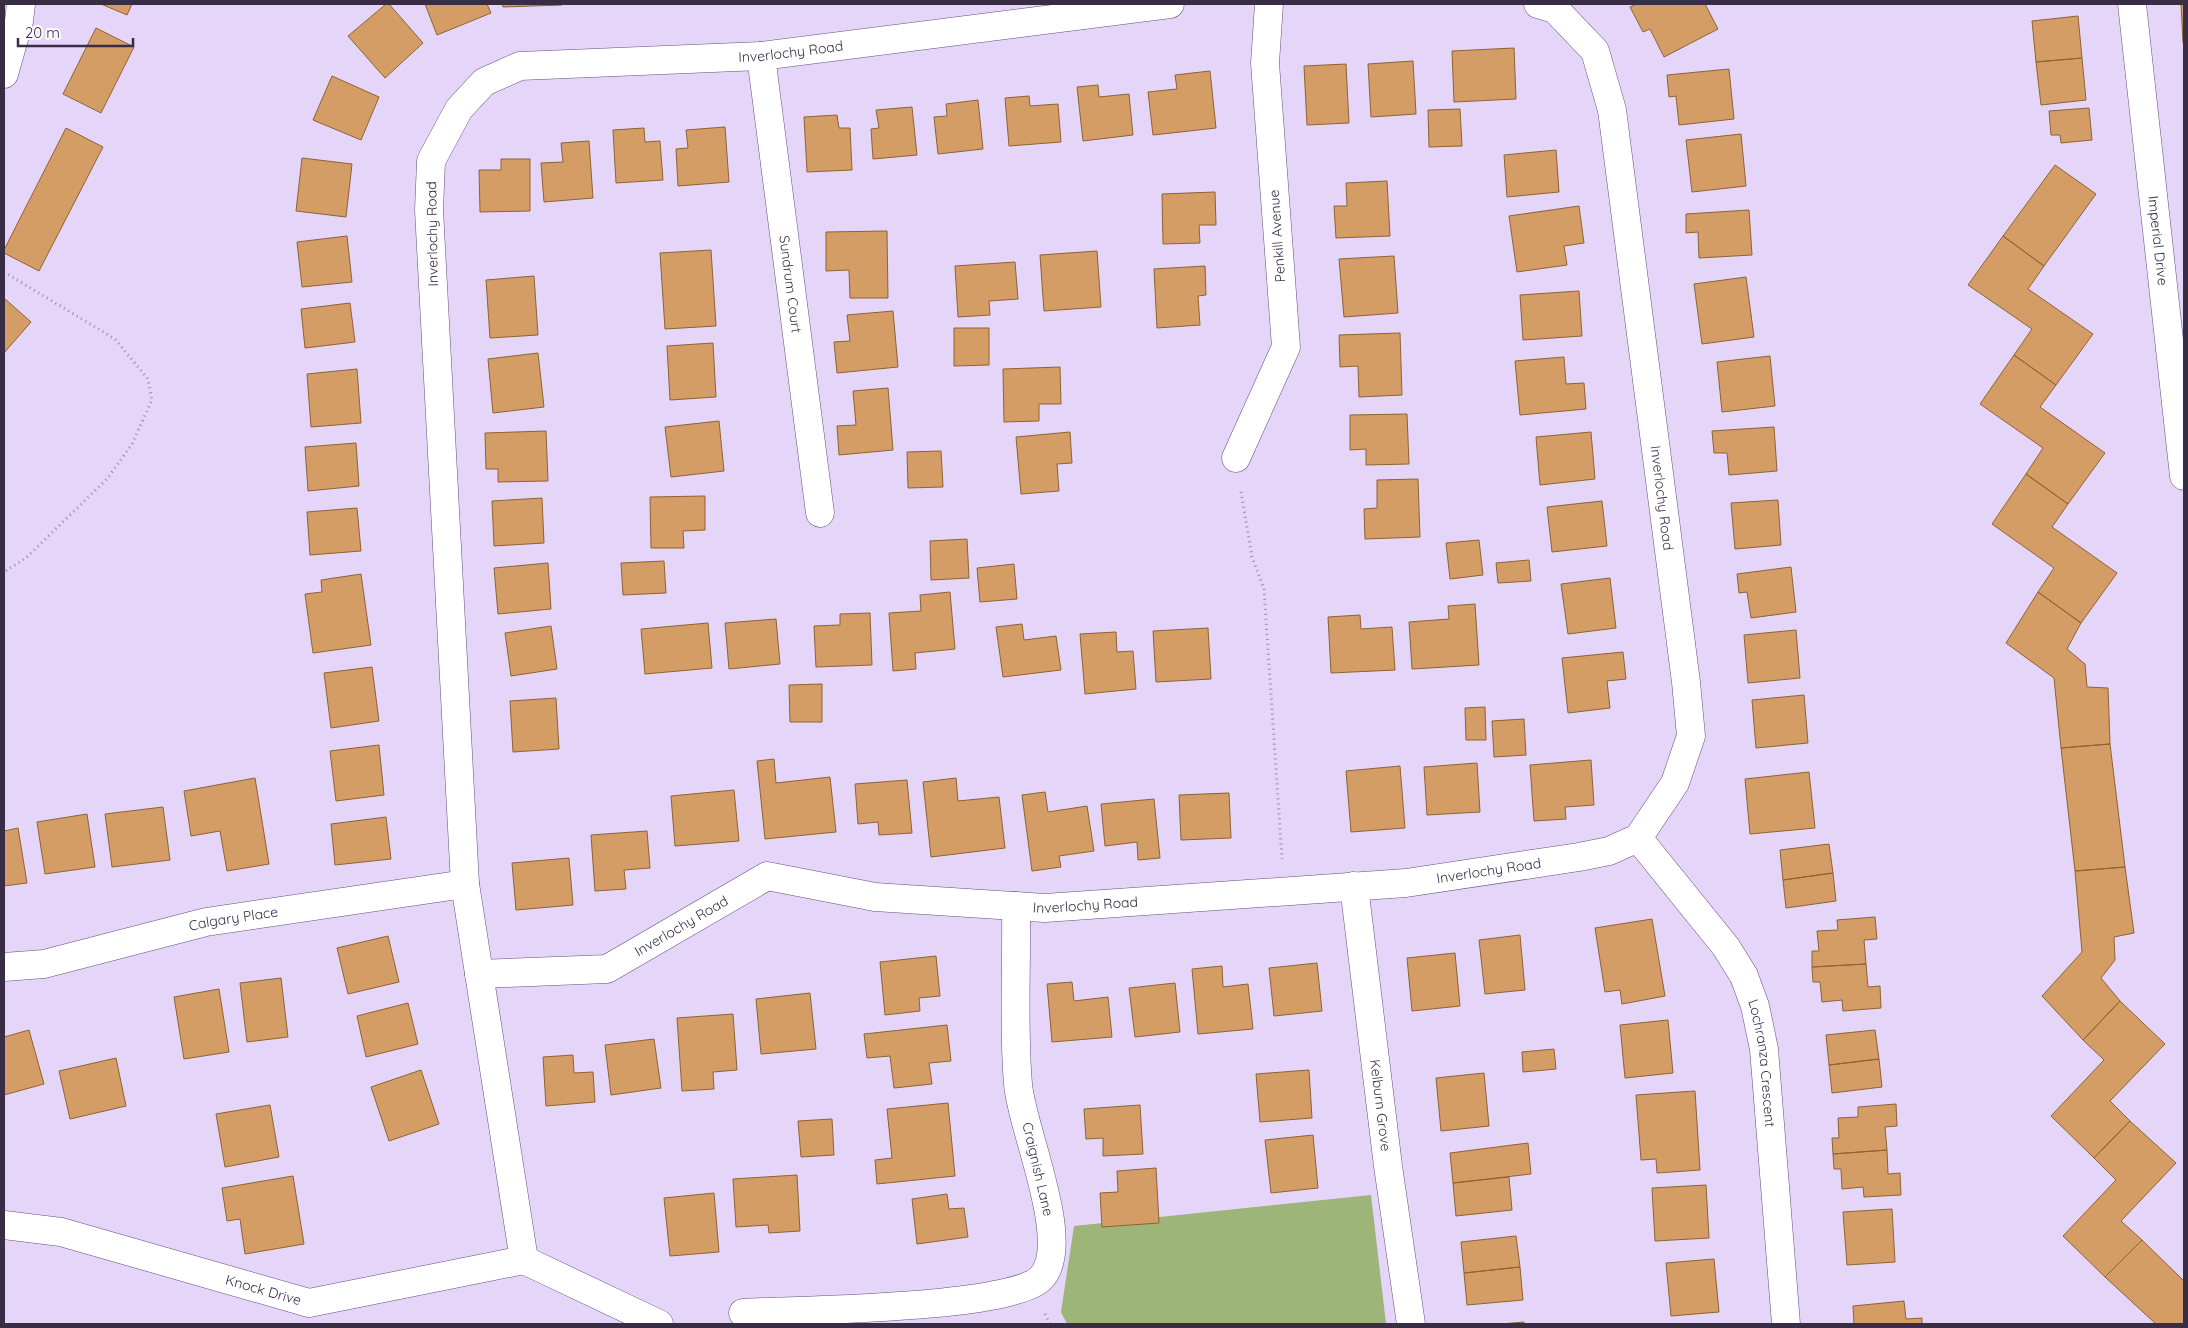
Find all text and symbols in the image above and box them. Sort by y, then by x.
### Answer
scale bar [18,15,132,47]
text: 20 m [25,23,60,42]
street label: Inverlochy Road [738,37,844,66]
street label: Inverlochy Road [422,181,442,287]
street label: Penkill Avenue [1265,189,1289,283]
street label: Imperial Drive [2144,195,2172,287]
street label: Sundrum Court [775,234,806,334]
street label: Inverlochy Road [1647,445,1677,551]
street label: Inverlochy Road [1435,854,1542,887]
street label: Inverlochy Road [631,892,731,960]
street label: Inverlochy Road [1032,893,1139,917]
street label: Calgary Place [187,903,279,935]
street label: Lochranza Crescent [1744,997,1779,1128]
street label: Kelburn Grove [1366,1058,1395,1152]
street label: Craignish Lane [1018,1120,1058,1218]
street label: Knock Drive [223,1271,304,1309]

